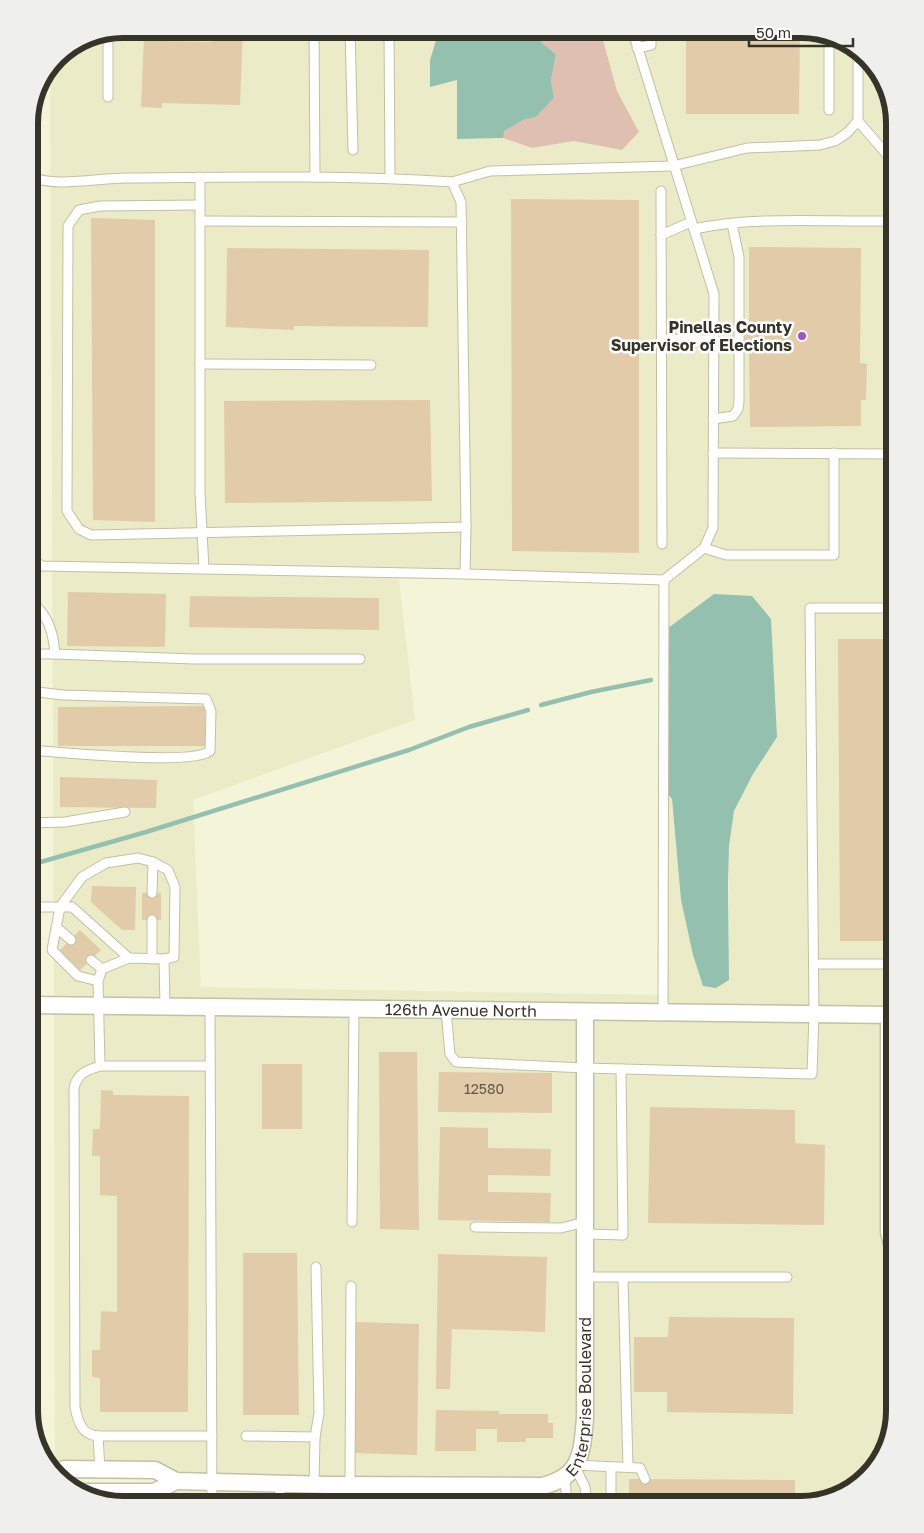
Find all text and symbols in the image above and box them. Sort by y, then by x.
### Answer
scale bar [749,15,853,47]
text: 50 m [756,23,791,41]
place label: Pinellas County Supervisor of Elections [611,317,792,355]
marker: Pinellas County Supervisor of Elections [796,330,808,342]
street label: 126th Avenue North [385,999,537,1021]
house number: 12580 [464,1080,504,1097]
street label: Enterprise Boulevard [561,1317,595,1481]

